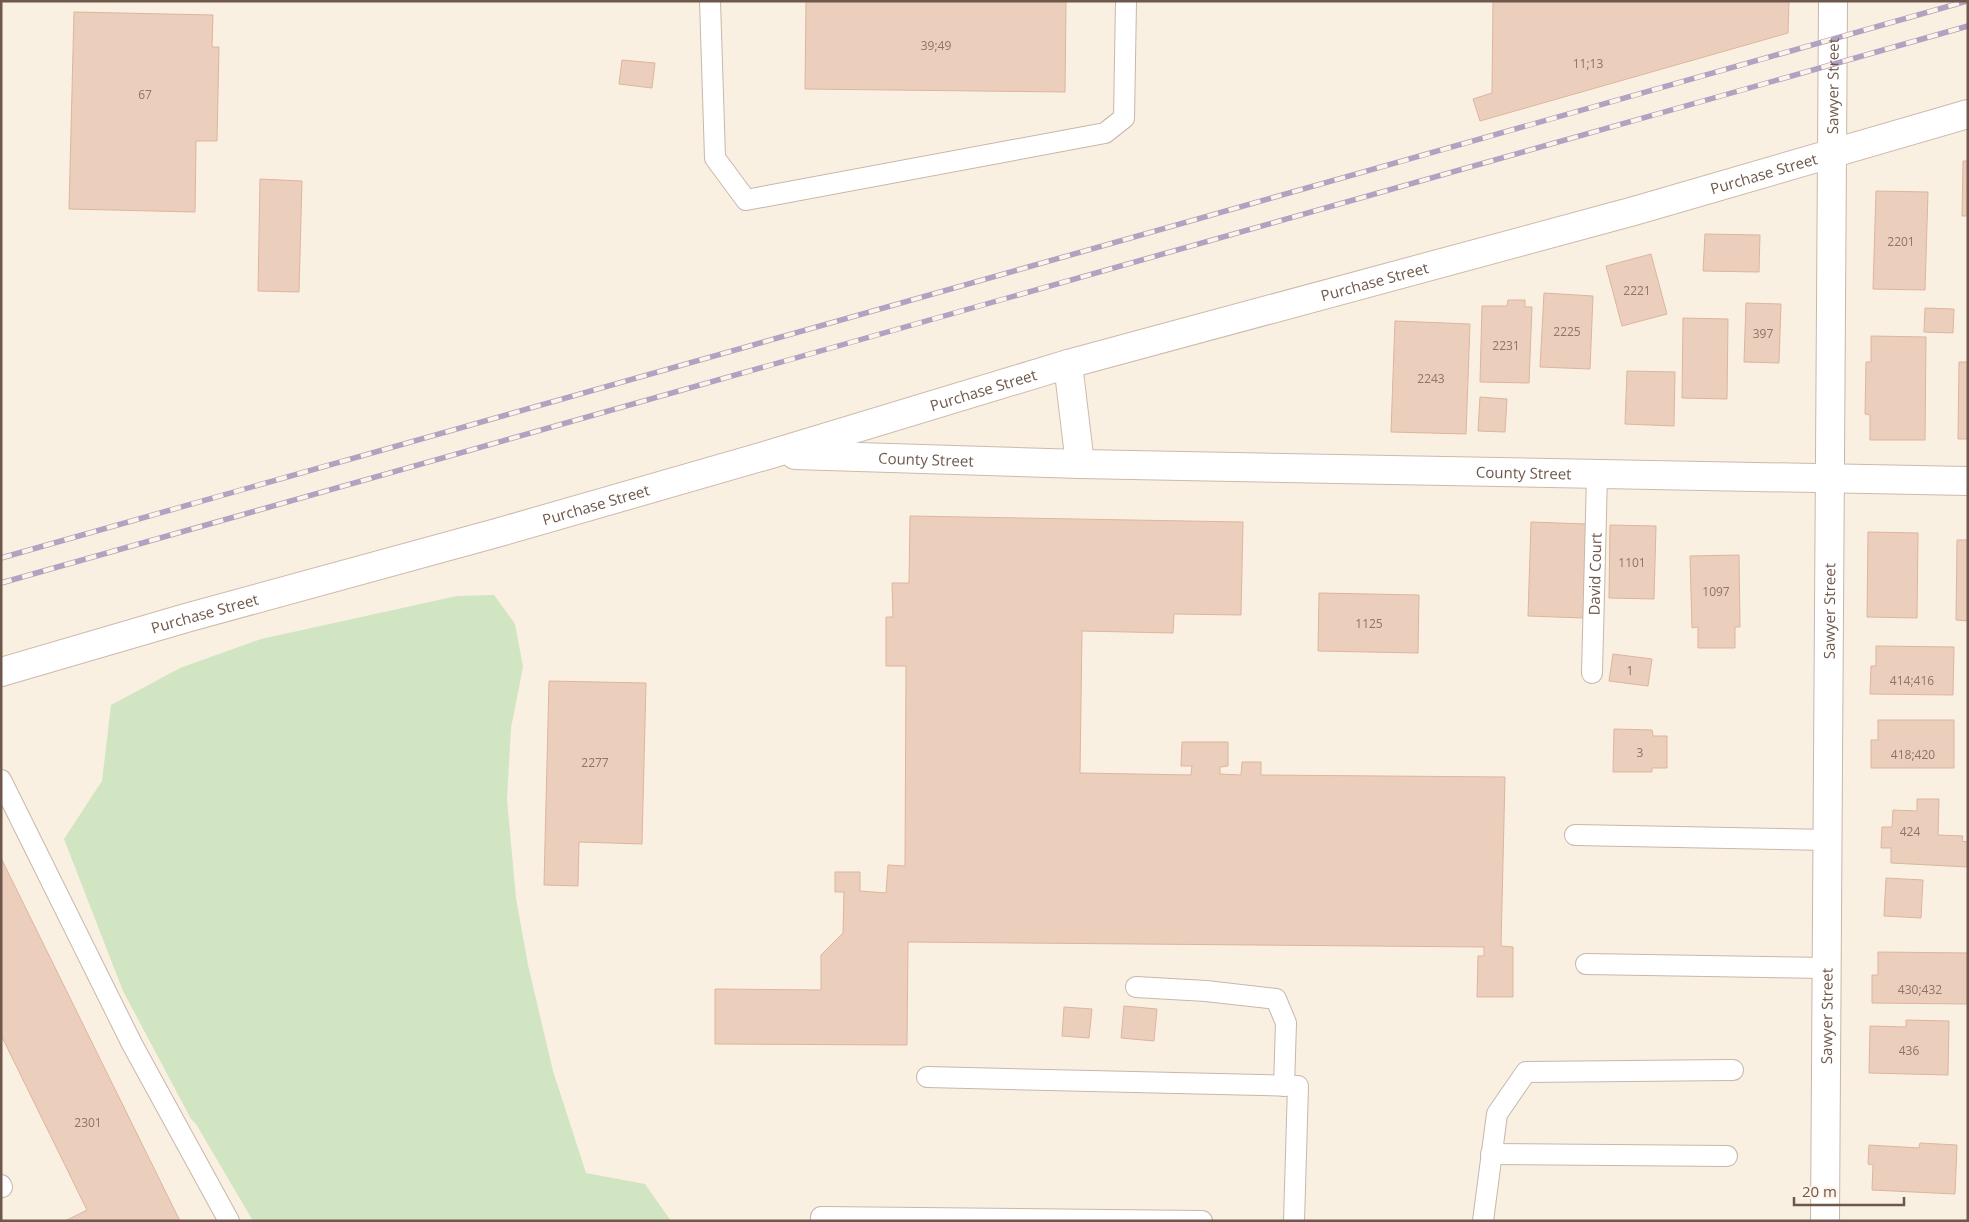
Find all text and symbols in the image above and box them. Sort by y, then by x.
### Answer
house number: 39;49 [921,37,951,54]
street label: Sawyer Street [1822,38,1843,134]
house number: 11;13 [1573,55,1603,72]
house number: 67 [138,86,152,103]
street label: Purchase Street [1708,148,1820,198]
house number: 2201 [1887,233,1915,250]
street label: Purchase Street [1318,257,1430,305]
house number: 2221 [1623,282,1651,299]
house number: 2225 [1553,323,1581,340]
house number: 397 [1753,325,1773,342]
house number: 2231 [1492,337,1520,354]
street label: Purchase Street [927,364,1039,415]
house number: 2243 [1417,370,1445,387]
street label: County Street [878,448,974,471]
street label: County Street [1476,462,1572,483]
street label: Purchase Street [540,480,652,529]
street label: David Court [1583,532,1606,616]
house number: 1101 [1618,554,1646,571]
street label: Sawyer Street [1819,563,1839,659]
house number: 1097 [1702,583,1730,600]
street label: Purchase Street [149,589,261,638]
house number: 1125 [1355,615,1383,632]
house number: 1 [1627,662,1633,679]
house number: 414;416 [1890,672,1934,689]
house number: 3 [1637,744,1644,761]
house number: 418;420 [1891,746,1935,763]
house number: 2277 [581,754,609,771]
house number: 424 [1900,823,1920,840]
street label: Sawyer Street [1816,968,1837,1064]
house number: 430;432 [1898,981,1942,998]
house number: 436 [1899,1042,1919,1059]
house number: 2301 [74,1114,102,1131]
scale bar [1794,1174,1904,1206]
text: 20 m [1802,1181,1837,1201]

